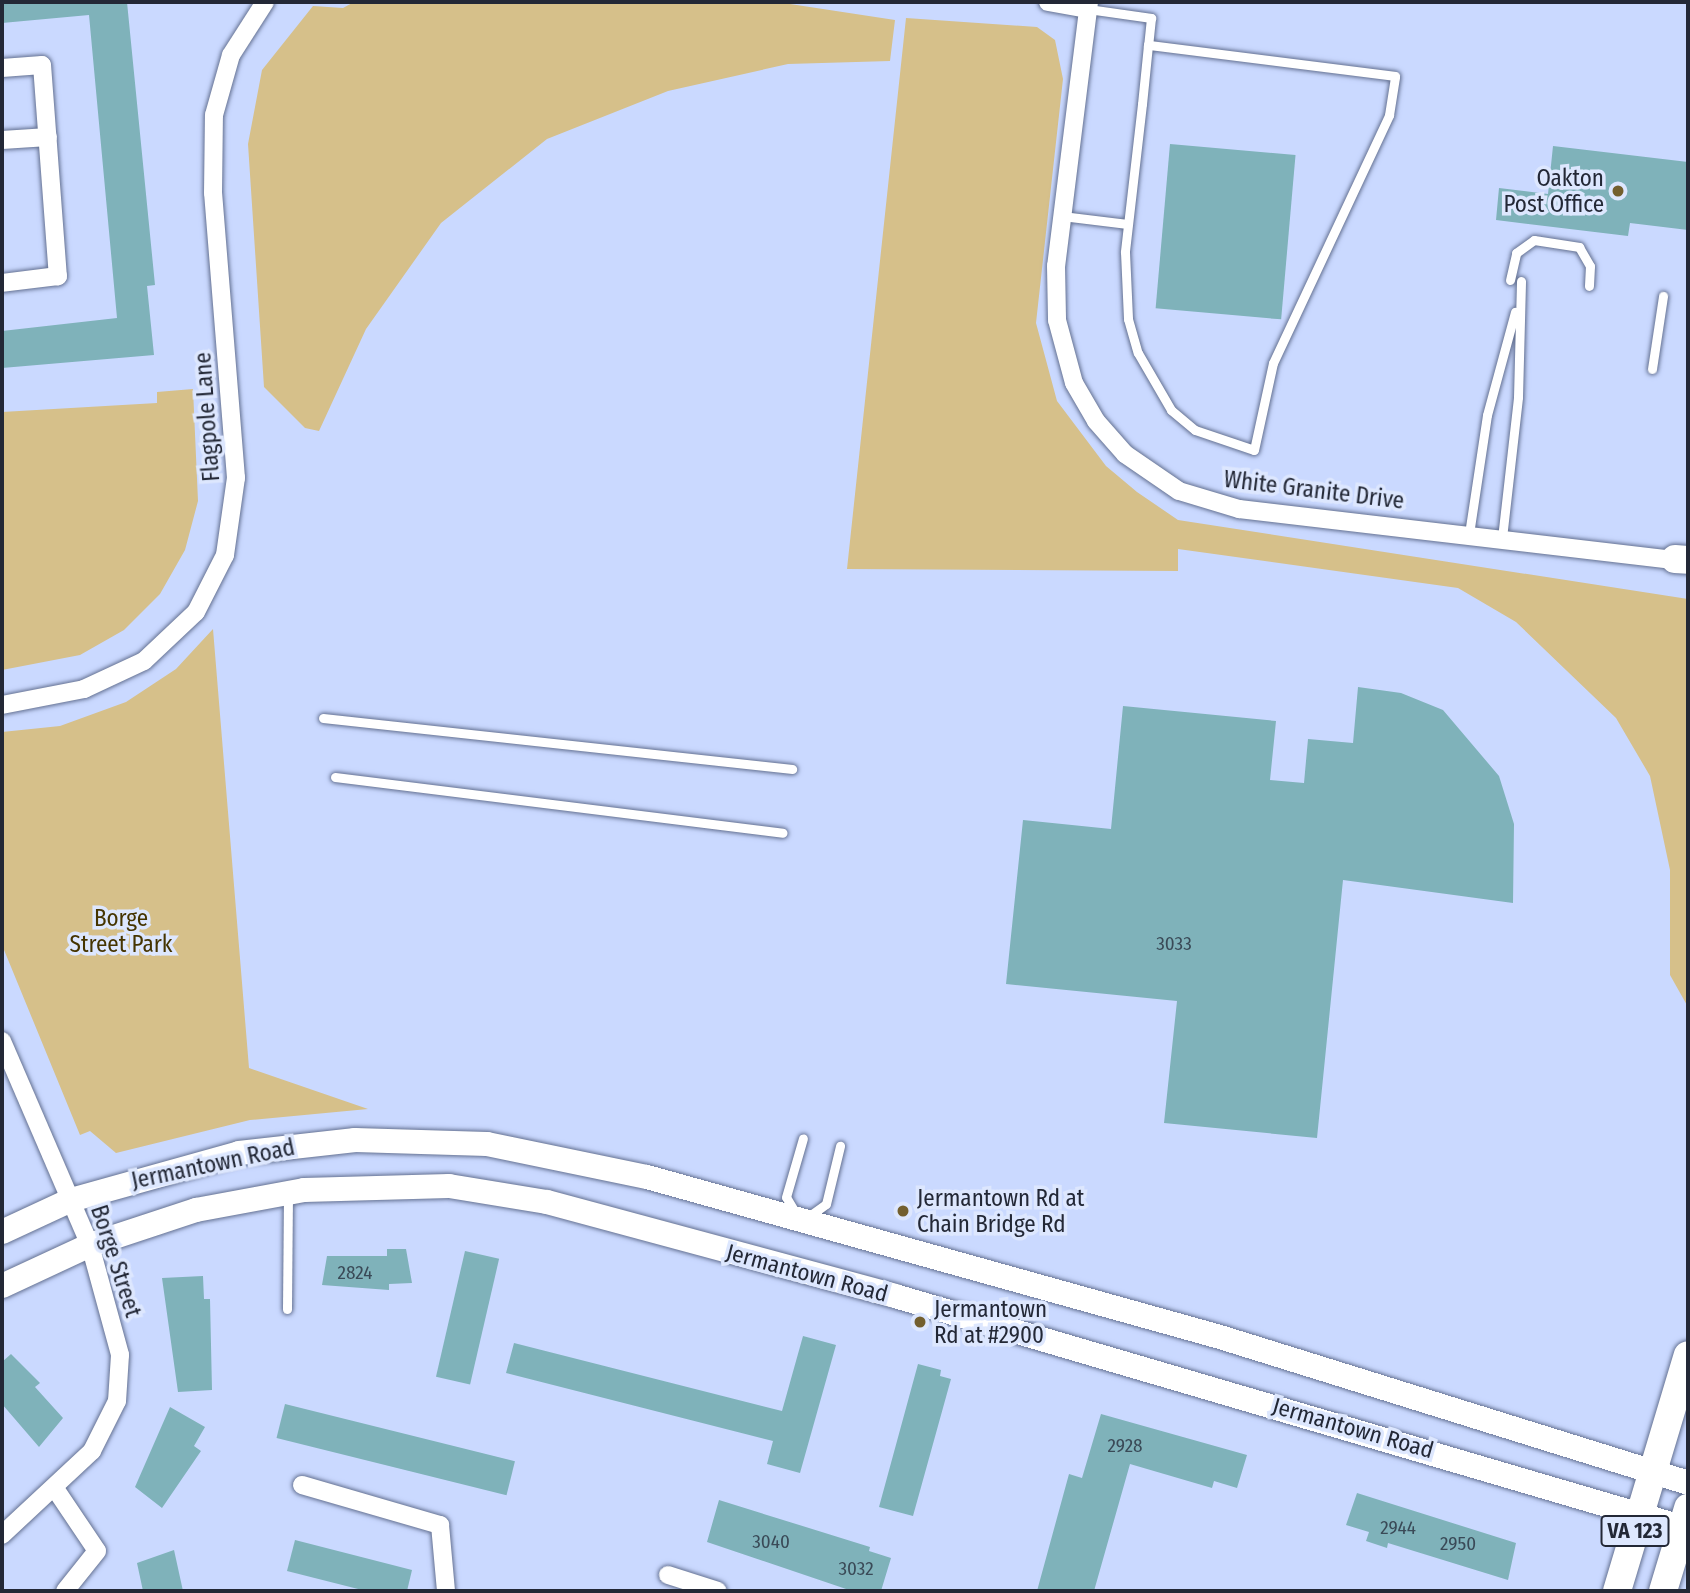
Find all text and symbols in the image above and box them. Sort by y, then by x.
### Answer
place label: Oakton Post Office [1504,164,1604,218]
marker: Oakton Post Office [1610,183,1626,199]
street label: Flagpole Lane [189,351,225,483]
street label: White Granite Drive [1222,465,1406,515]
park label: Borge Street Park [70,904,172,958]
house number: 3033 [1156,933,1192,955]
street label: Jermantown Road [129,1133,297,1195]
place label: Jermantown Rd at Chain Bridge Rd [917,1184,1084,1238]
street label: Borge Street [85,1202,147,1320]
marker: Jermantown Rd at Chain Bridge Rd [895,1203,911,1219]
street label: Jermantown Road [723,1238,891,1308]
house number: 2824 [338,1262,372,1284]
place label: Jermantown Rd at #2900 [934,1295,1047,1349]
marker: Jermantown Rd at #2900 [912,1314,928,1330]
street label: Jermantown Road [1269,1392,1437,1464]
house number: 2928 [1107,1435,1143,1457]
road number: VA 123 [1600,1514,1670,1548]
house number: 2944 [1380,1517,1416,1539]
house number: 3040 [752,1531,790,1553]
house number: 2950 [1440,1533,1476,1555]
house number: 3032 [838,1558,874,1580]

